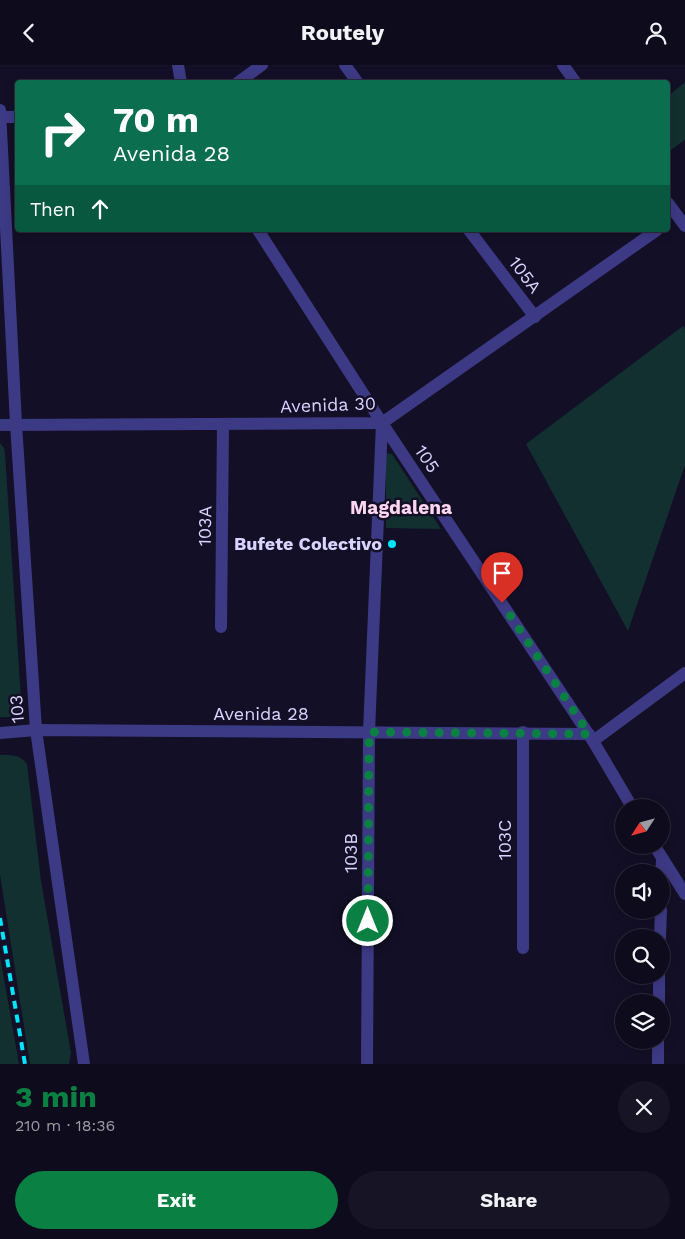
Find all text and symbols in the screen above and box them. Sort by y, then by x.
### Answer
icon: back [15,19,43,47]
icon: person [642,19,670,47]
text: Routely [301,20,384,45]
text: 70 m [113,99,199,141]
icon: right [30,100,95,165]
text: Avenida 28 [113,141,230,166]
icon: ahead [86,195,114,223]
text: Then [30,198,76,221]
street label: 105A [505,252,546,297]
street label: Avenida 30 [280,392,376,417]
street label: 105 [411,441,444,476]
district label: Magdalena [350,496,452,519]
street label: 103A [194,506,215,546]
place label: Bufete Colectivo [234,533,382,554]
marker: Bufete Colectivo [386,538,398,550]
pin [481,552,523,603]
icon: arrive [488,559,516,587]
street label: 103 [5,694,28,724]
street label: Avenida 28 [213,703,309,724]
north arrow [615,799,670,854]
map controls [615,799,670,1049]
street label: 103C [494,820,515,860]
street label: 103B [340,833,361,873]
button: sound [615,864,670,919]
position arrow [341,894,393,946]
button: search [615,929,670,984]
button: layers [615,994,670,1049]
text: 3 min [15,1079,97,1114]
button: close [618,1081,670,1133]
text: 210 m · 18:36 [15,1116,115,1135]
button: Exit [15,1171,338,1229]
button: Share [348,1171,670,1229]

